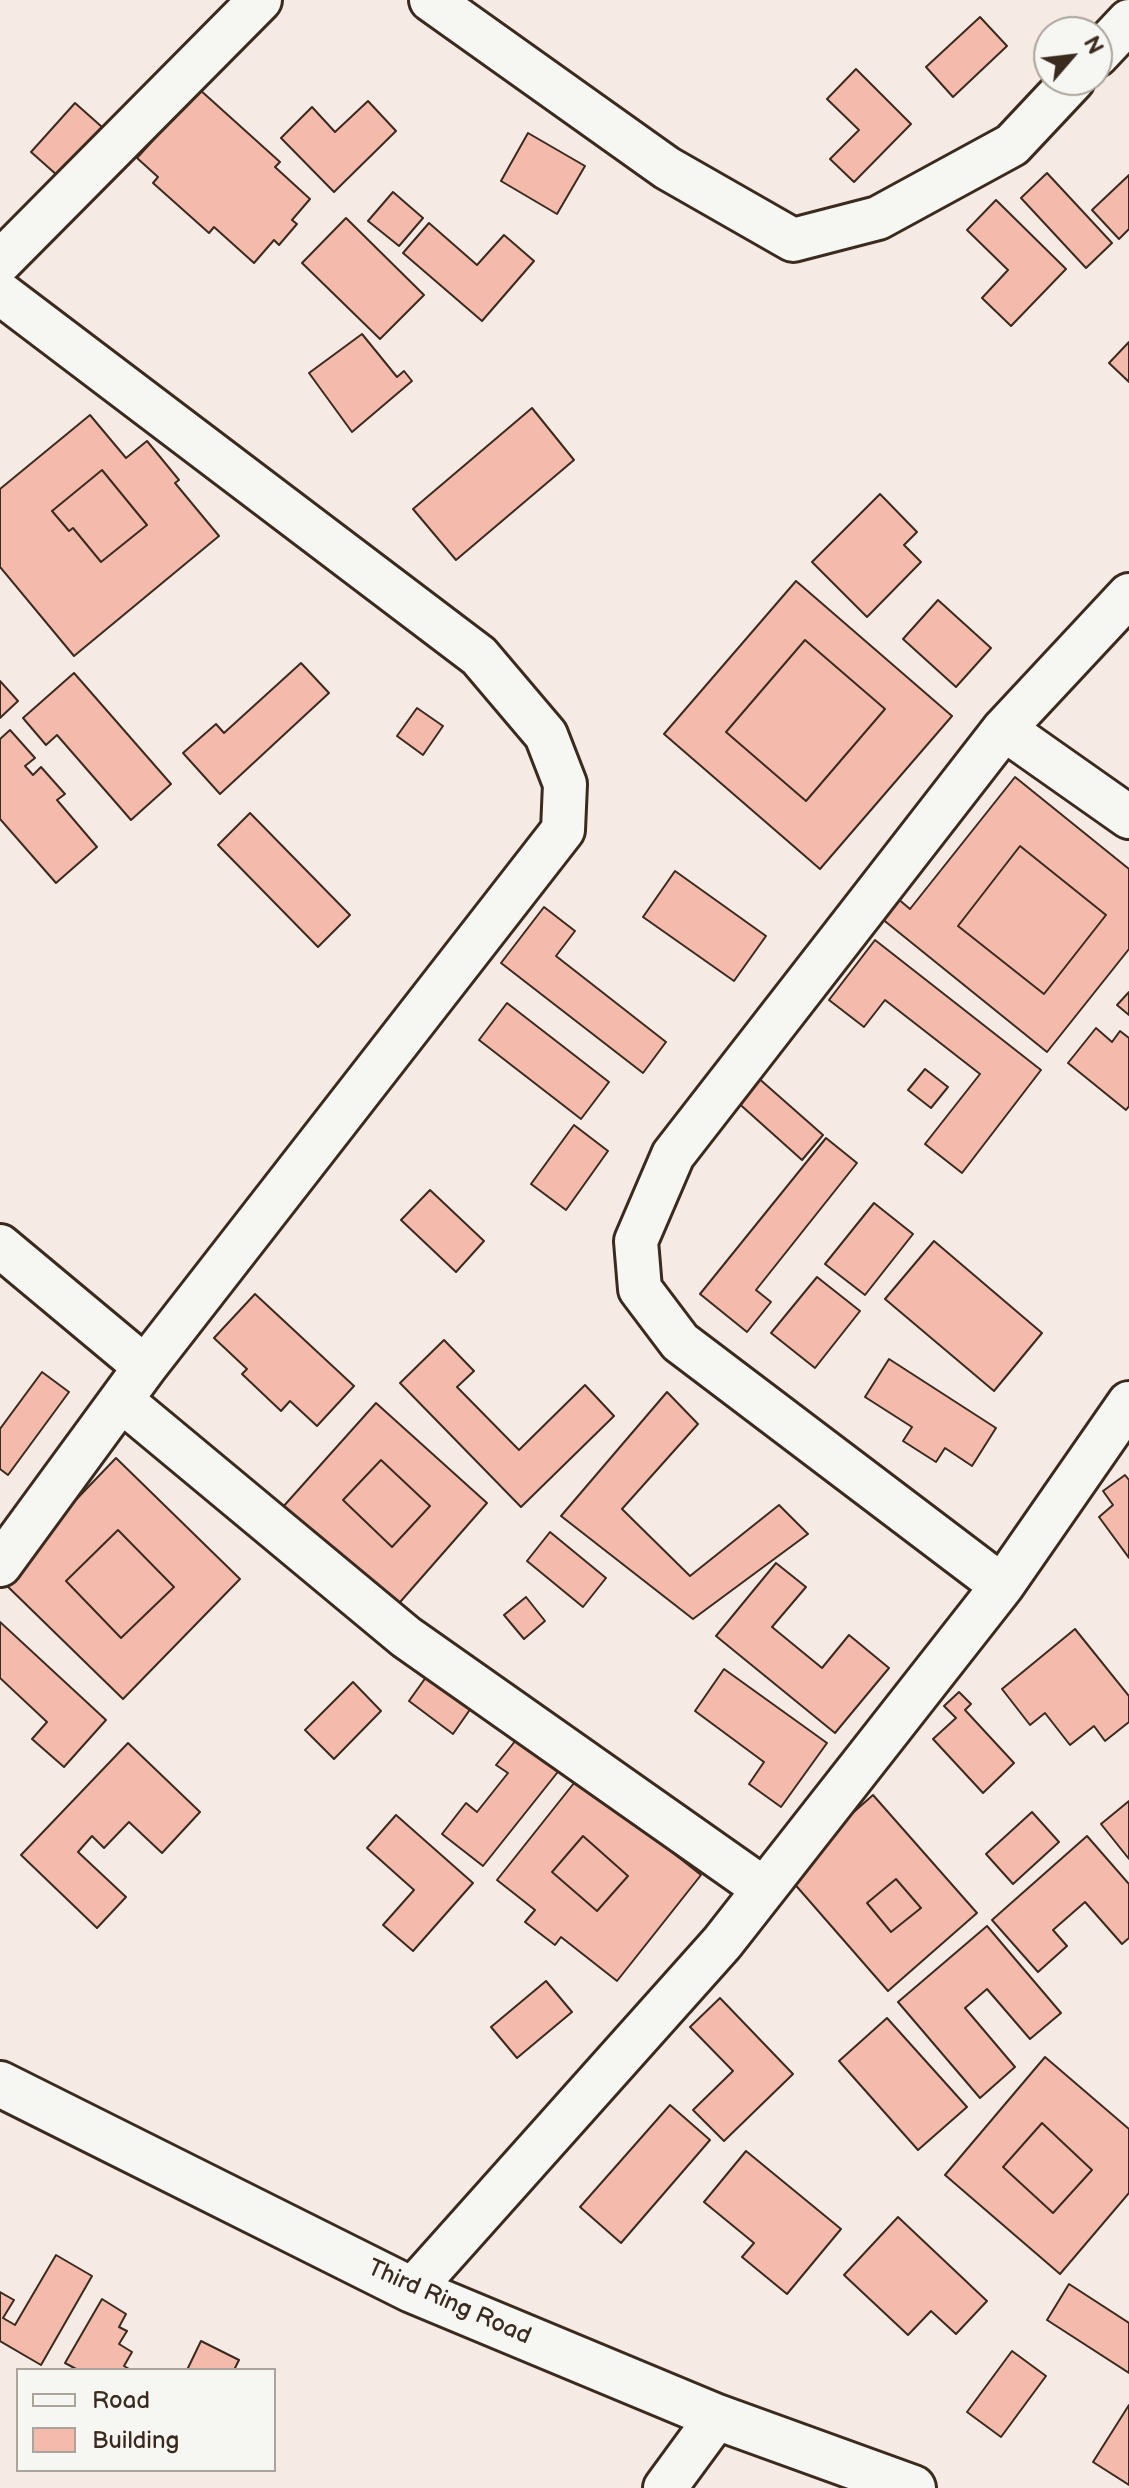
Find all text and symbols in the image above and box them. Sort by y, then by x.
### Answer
north arrow [1033,16,1113,96]
text: N [1077,32,1109,59]
street label: Third Ring Road [363,2254,535,2352]
legend [16,2368,276,2472]
text: Road [92,2386,150,2415]
text: Building [92,2426,179,2455]

